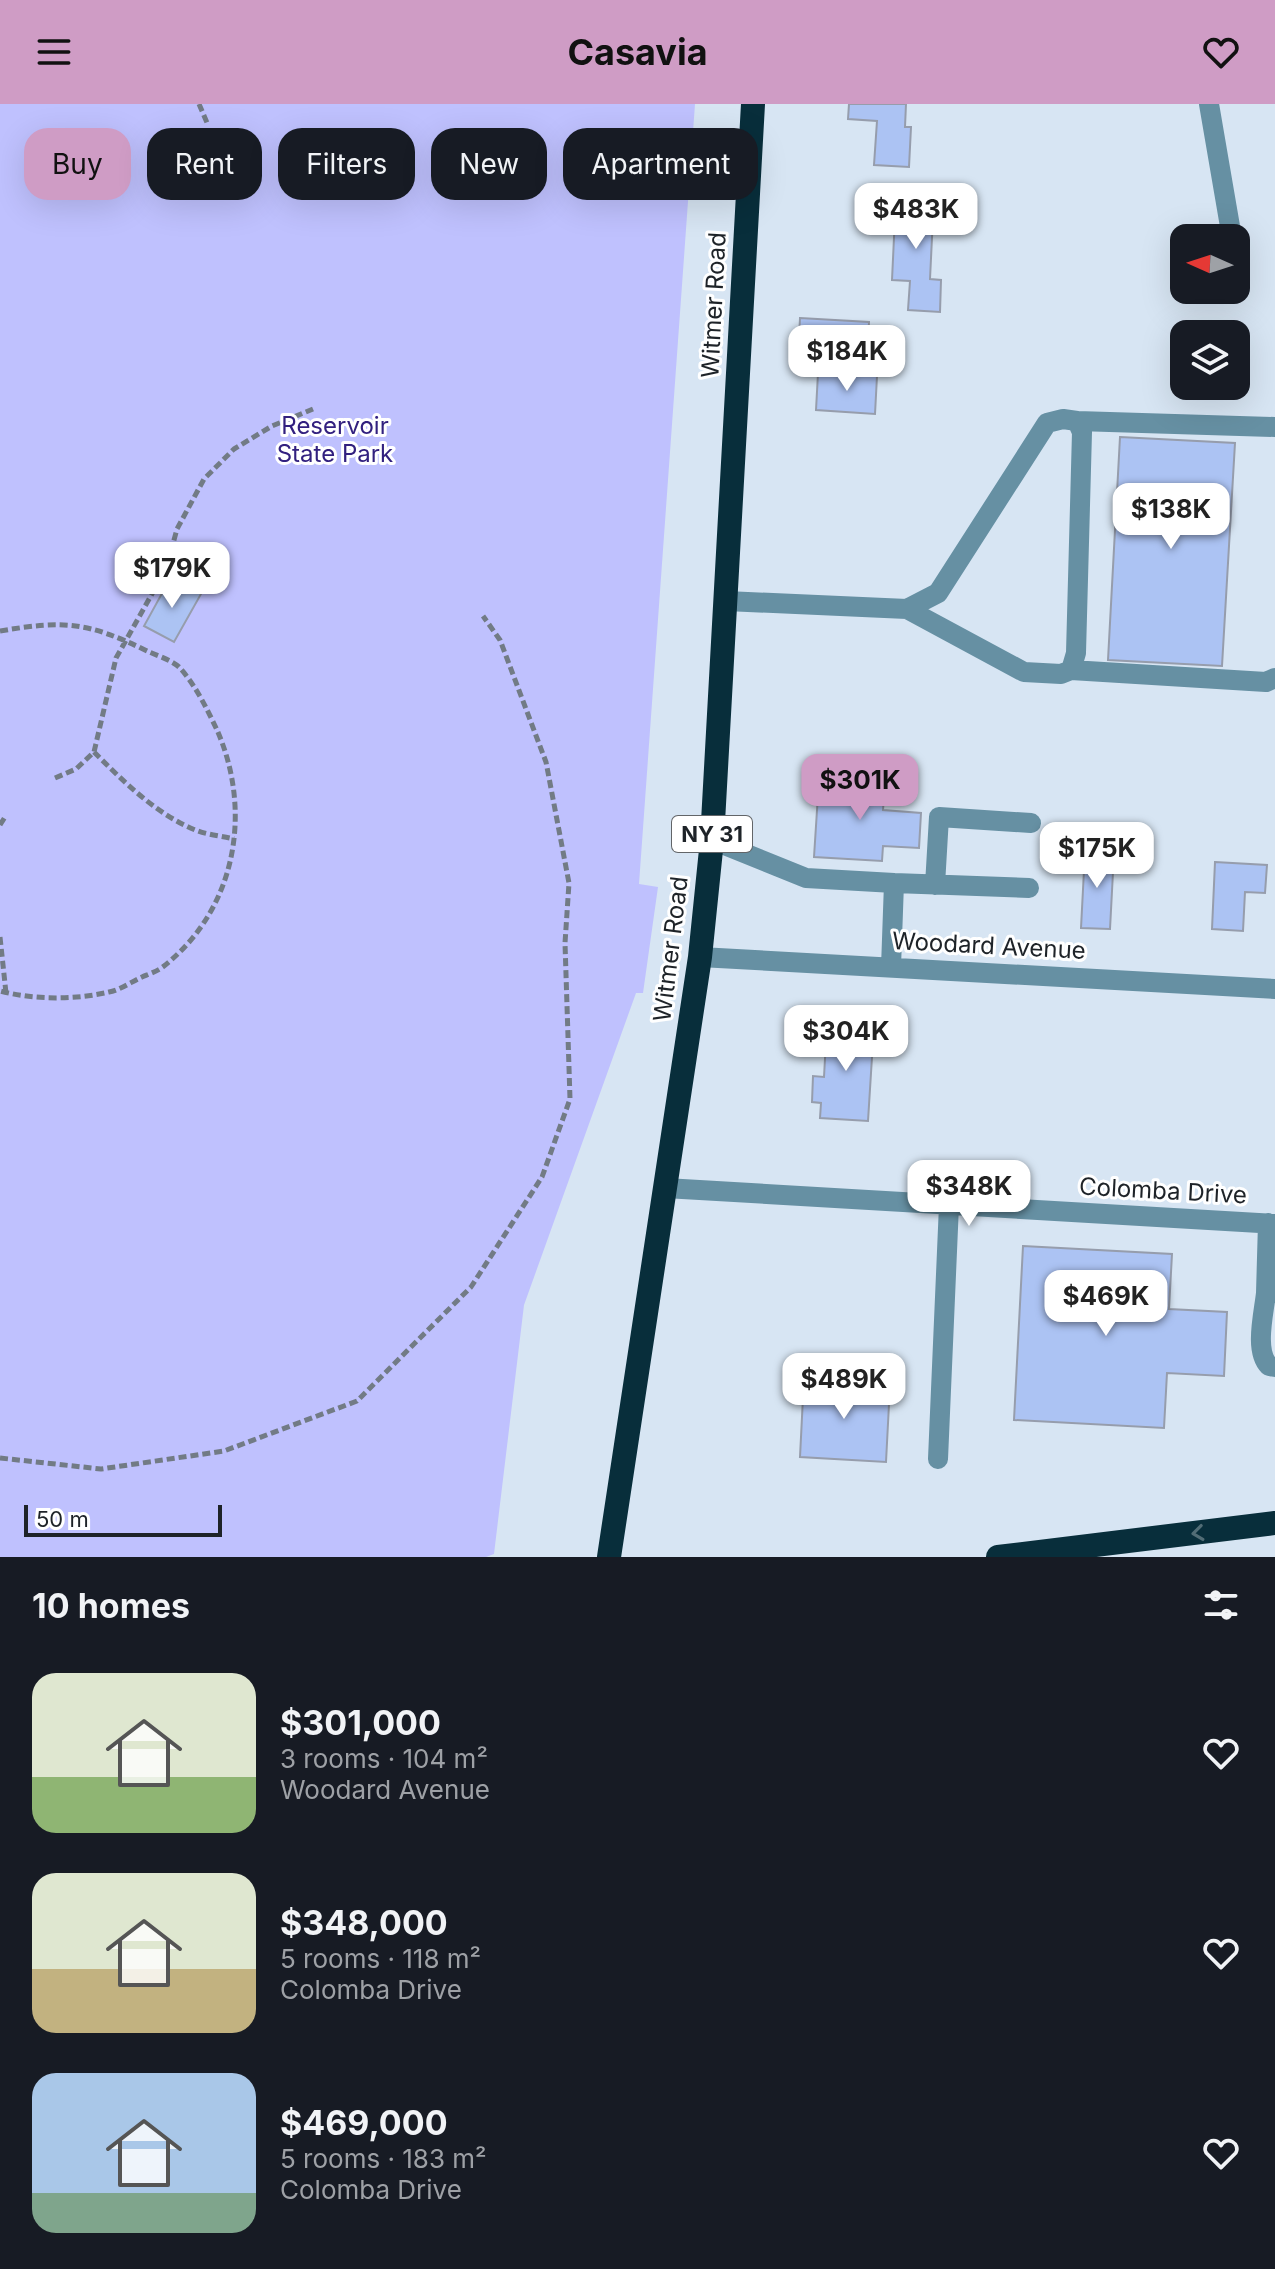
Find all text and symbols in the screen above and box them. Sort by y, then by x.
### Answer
icon: menu [32,30,76,74]
text: Casavia [567,30,708,74]
icon: heart [1199,30,1243,74]
chip: Buy [24,128,131,200]
chip: Rent [147,128,262,200]
chip: Filters [278,128,415,200]
chip: New [431,128,547,200]
chip: Apartment [563,128,758,200]
pin: $483K [860,183,972,251]
text: $483K [872,193,960,224]
north arrow [1170,224,1250,304]
map controls [1170,224,1250,400]
street label: Witmer Road [695,231,732,379]
button: layers [1170,320,1250,400]
pin: $184K [791,325,903,393]
text: $184K [806,335,888,366]
park label: Reservoir State Park [277,411,393,468]
pin: $138K [1115,483,1227,551]
text: $138K [1131,493,1211,524]
pin: $179K [116,542,228,610]
text: $179K [133,552,211,583]
pin: $301K [804,754,916,822]
text: $301K [819,764,901,795]
road number: NY 31 [672,816,752,852]
pin: $175K [1041,822,1153,890]
text: $175K [1058,832,1136,863]
street label: Witmer Road [647,875,694,1023]
street label: Woodard Avenue [892,926,1087,965]
pin: $304K [790,1005,902,1073]
text: $304K [802,1015,890,1046]
pin: $348K [913,1160,1025,1228]
text: $348K [925,1170,1013,1201]
street label: Colomba Drive [1078,1172,1248,1209]
pin: $469K [1050,1270,1162,1338]
text: $469K [1062,1280,1150,1311]
pin: $489K [788,1353,900,1421]
text: $489K [800,1363,888,1394]
scale bar [24,1501,222,1537]
text: 50 m [36,1506,89,1532]
one-way arrow [1191,1524,1204,1541]
icon: filters [1199,1583,1243,1627]
text: 10 homes [32,1585,190,1626]
text: $301,000 [280,1702,441,1743]
icon: home [96,1705,192,1801]
icon: heart [1199,1731,1243,1775]
text: 3 rooms · 104 m² [280,1743,488,1774]
text: Woodard Avenue [280,1774,490,1805]
text: $348,000 [280,1902,448,1943]
icon: home [96,1905,192,2001]
icon: heart [1199,1931,1243,1975]
text: 5 rooms · 118 m² [280,1943,481,1974]
text: Colomba Drive [280,1974,462,2005]
text: $469,000 [280,2102,448,2143]
icon: home [96,2105,192,2201]
icon: heart [1199,2131,1243,2175]
text: 5 rooms · 183 m² [280,2143,487,2174]
text: Colomba Drive [280,2174,462,2205]

